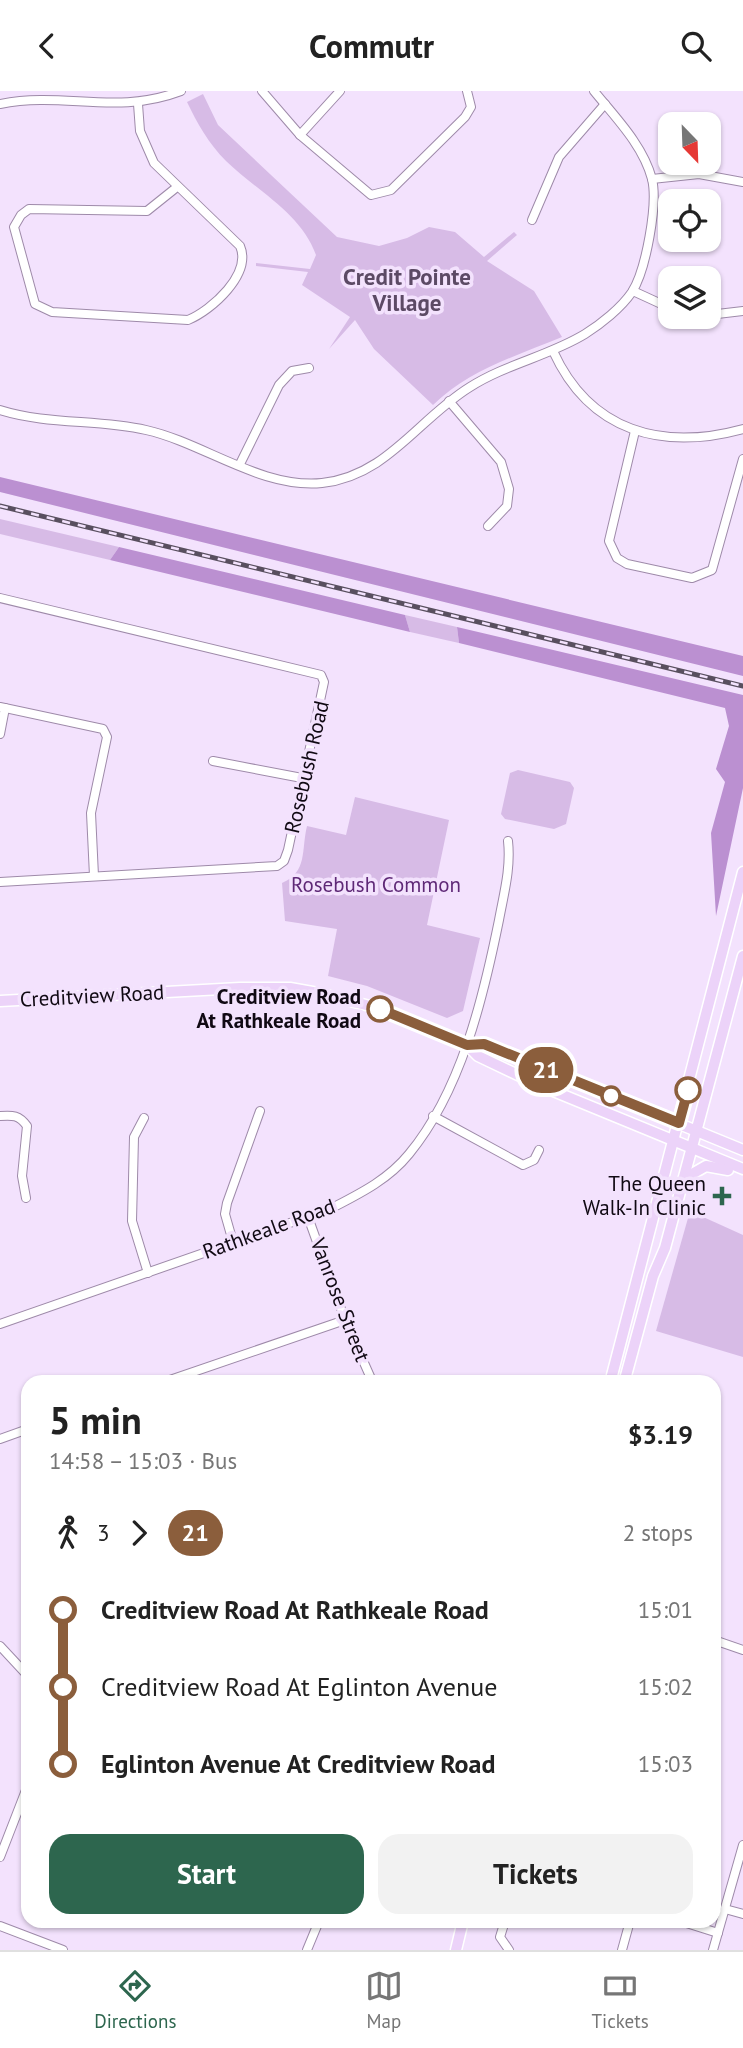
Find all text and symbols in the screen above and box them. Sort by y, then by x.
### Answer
text: Commutr [309,25,434,67]
icon: back [28,27,66,65]
icon: search [677,27,715,65]
north arrow [658,112,721,175]
map controls [658,112,721,329]
button: locate [658,189,721,252]
district label: Credit Pointe Village [343,262,471,317]
button: layers [658,266,721,329]
street label: Rosebush Road [278,698,335,836]
park label: Rosebush Common [291,871,461,898]
street label: Creditview Road [19,978,165,1013]
place label: Creditview Road At Rathkeale Road [196,983,361,1034]
marker: Creditview Road At Rathkeale Road [367,996,393,1022]
line badge: 21 [514,1047,578,1093]
text: 21 [532,1054,560,1085]
unlabelled marker [675,1077,701,1103]
unlabelled marker [601,1086,621,1106]
place label: The Queen Walk-In Clinic [583,1170,706,1221]
marker: The Queen Walk-In Clinic [712,1186,732,1206]
street label: Rathkeale Road [199,1192,339,1265]
street label: Vanrose Street [304,1233,376,1365]
text: 5 min [49,1395,142,1444]
text: $3.19 [628,1418,693,1451]
text: 14:58 – 15:03 · Bus [49,1446,237,1475]
icon: walk [49,1514,87,1552]
icon: forward [120,1514,158,1552]
text: 21 [182,1517,209,1548]
text: 3 [97,1518,110,1547]
text: 2 stops [623,1518,693,1547]
text: Creditview Road At Rathkeale Road [101,1593,489,1626]
text: 15:01 [638,1595,693,1624]
text: Creditview Road At Eglinton Avenue [101,1670,497,1703]
text: 15:02 [638,1672,693,1701]
text: Eglinton Avenue At Creditview Road [101,1747,495,1780]
text: 15:03 [638,1749,693,1778]
button: Start [49,1834,364,1914]
button: Tickets [378,1834,693,1914]
tab: Directions [94,1967,176,2033]
tab: Map [365,1967,403,2033]
tab: Tickets [592,1967,649,2033]

